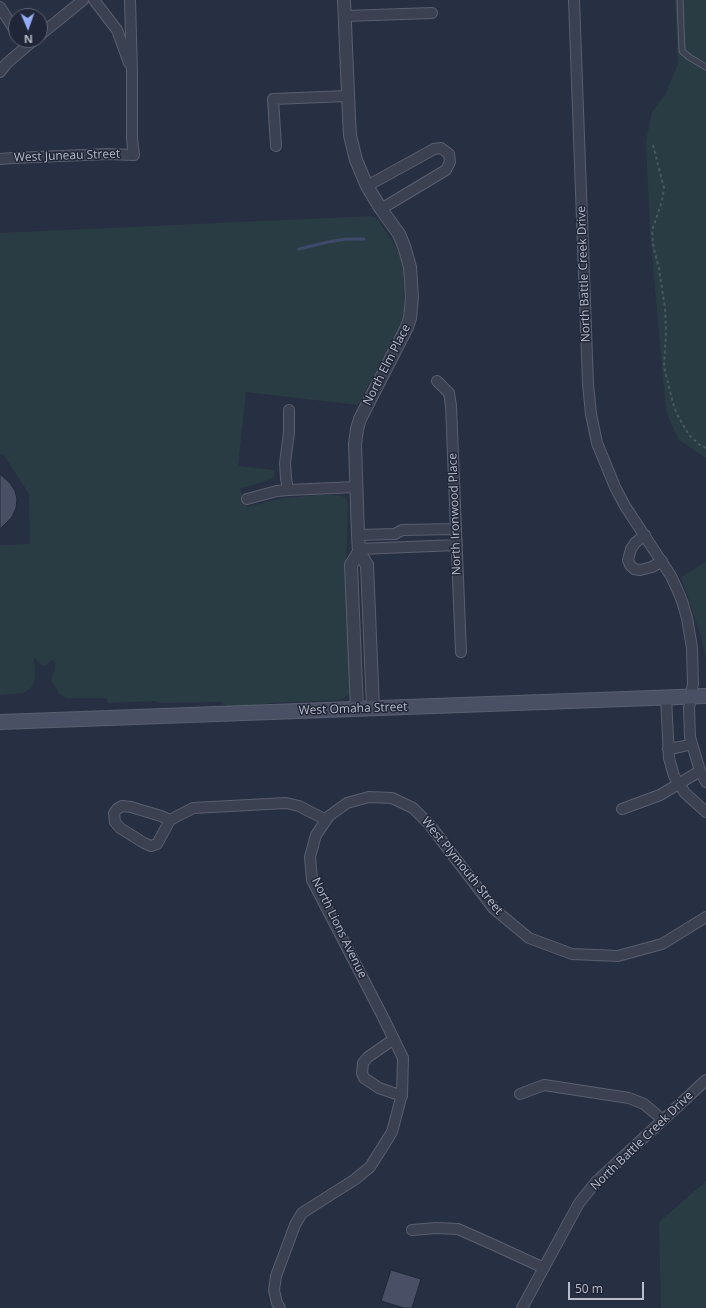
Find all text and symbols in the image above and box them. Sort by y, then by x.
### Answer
north arrow [8,8,48,48]
text: N [24,32,33,47]
street label: West Juneau Street [14,147,120,165]
street label: North Battle Creek Drive [574,206,594,342]
street label: North Elm Place [360,322,414,408]
street label: North Ironwood Place [446,453,464,575]
street label: West Omaha Street [298,700,408,718]
street label: West Plymouth Street [418,814,506,918]
street label: North Lions Avenue [308,875,370,981]
street label: North Battle Creek Drive [588,1088,696,1194]
scale bar [570,1274,646,1300]
text: 50 m [575,1280,603,1297]

